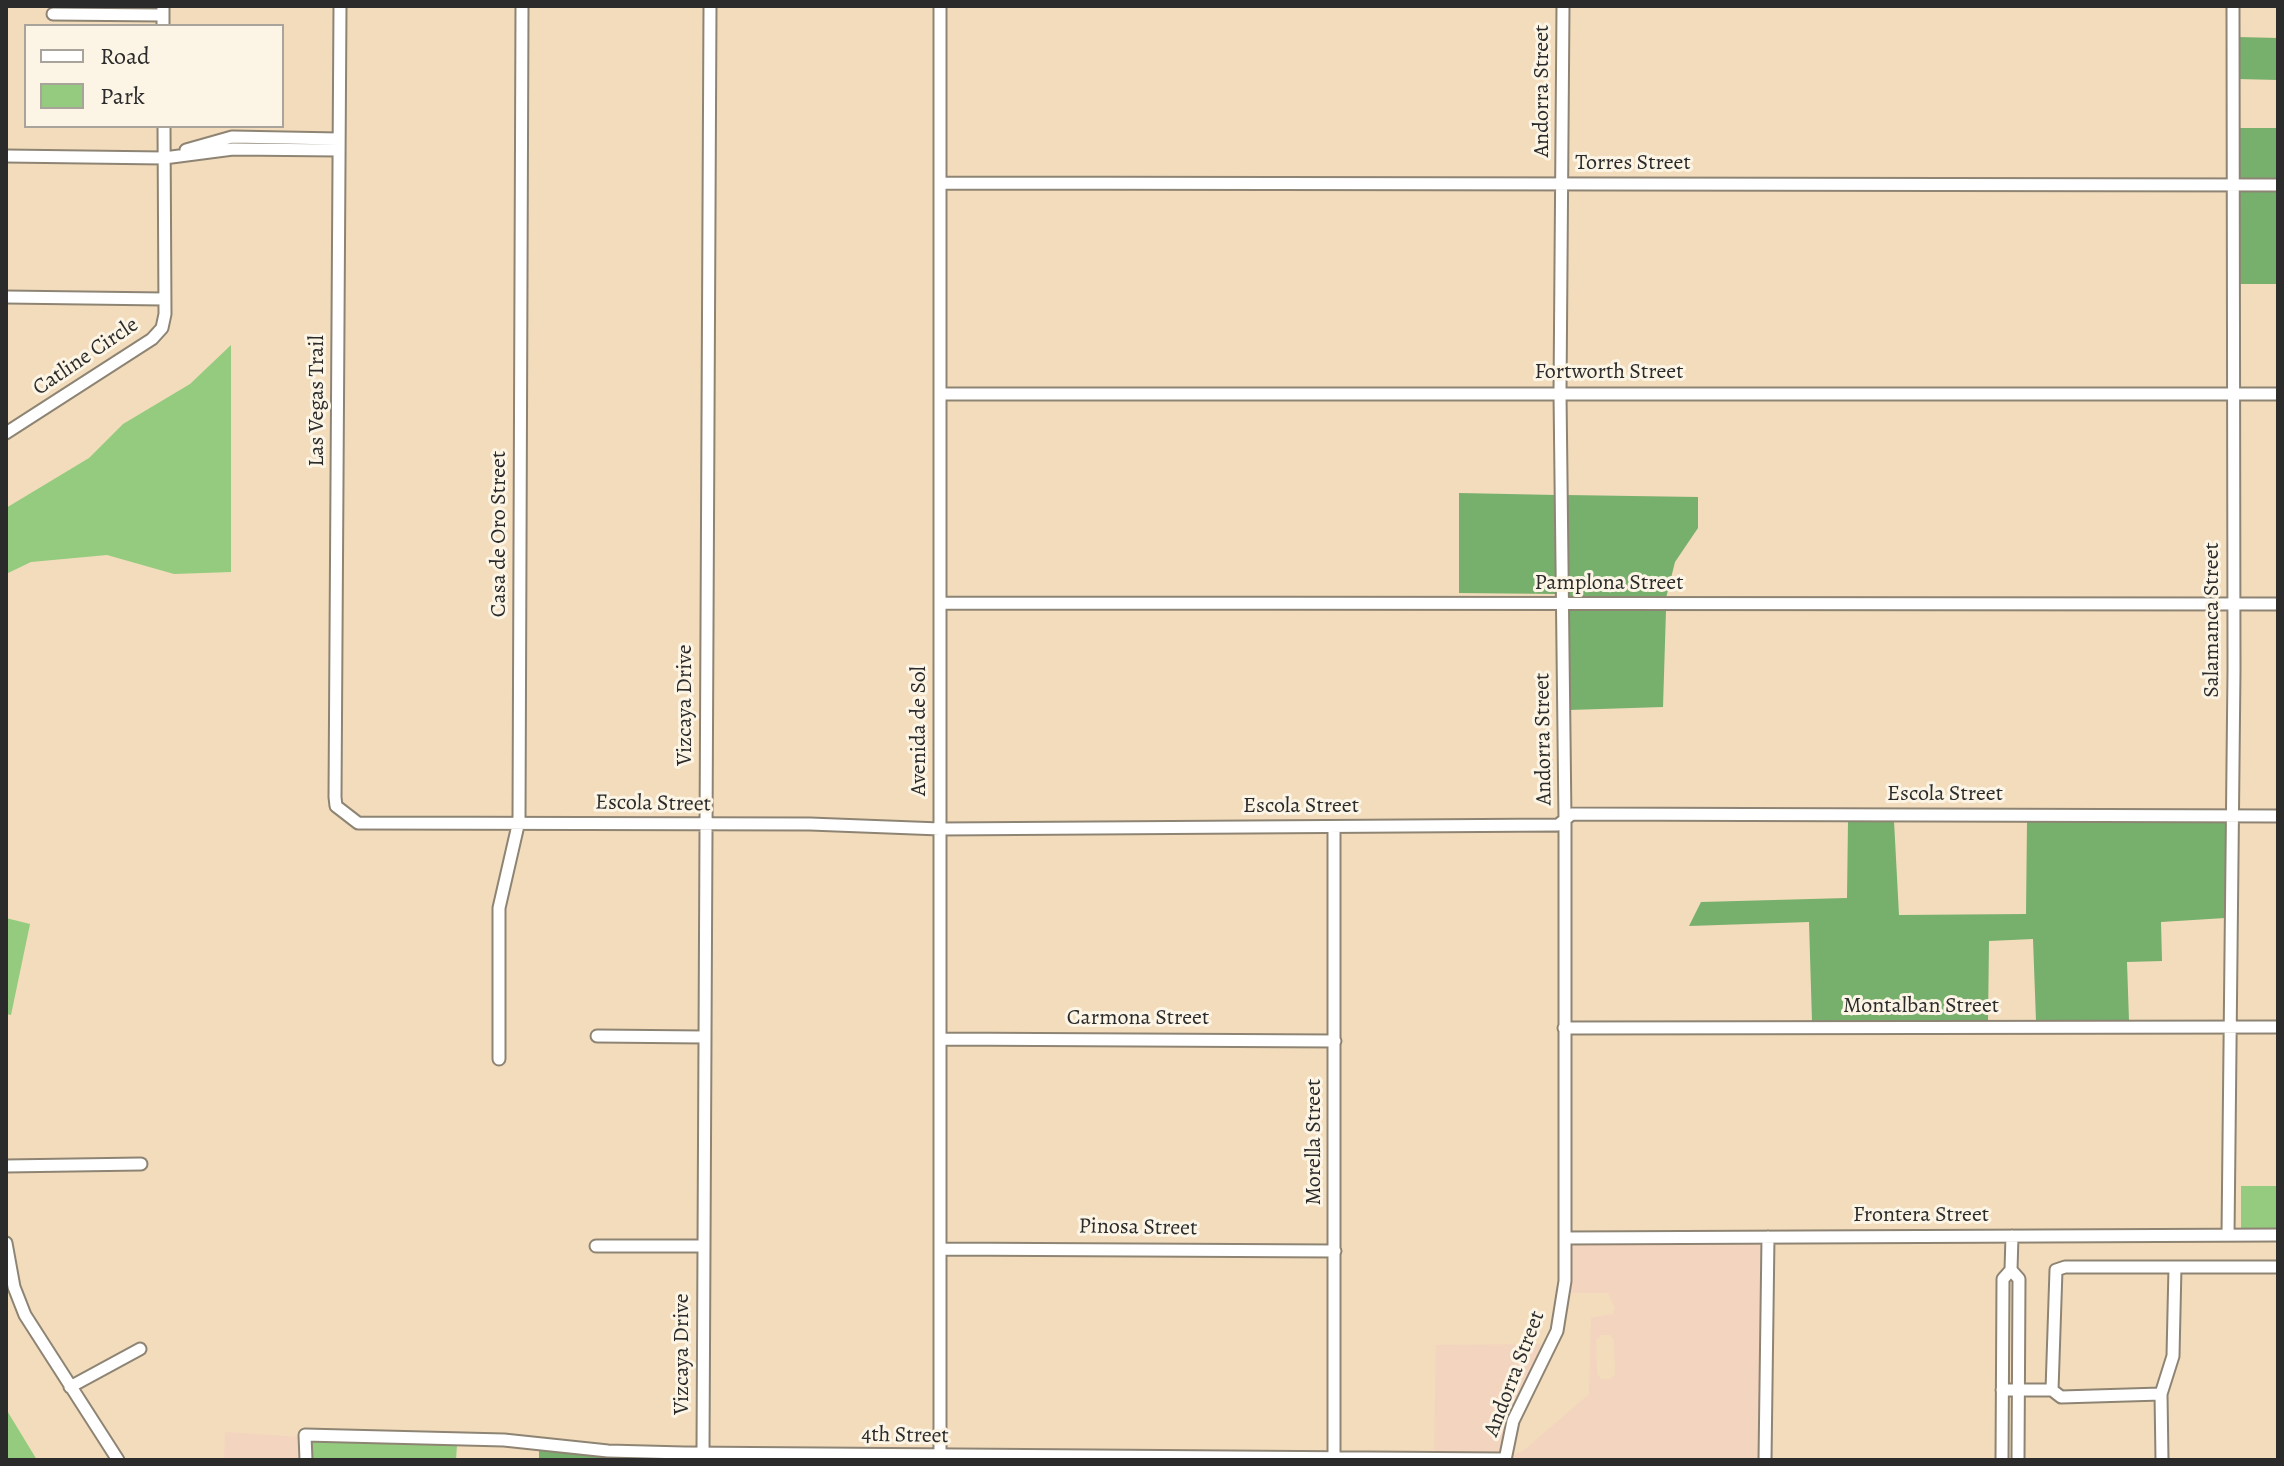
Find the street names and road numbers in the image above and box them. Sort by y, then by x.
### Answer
street label: Andorra Street [1530,25,1556,157]
street label: Torres Street [1575,151,1691,177]
street label: Catline Circle [28,312,144,402]
street label: Las Vegas Trail [305,335,331,467]
street label: Fortworth Street [1535,360,1683,386]
street label: Casa de Oro Street [487,451,513,617]
street label: Salamanca Street [2200,542,2226,698]
street label: Pamplona Street [1535,571,1683,597]
street label: Vizcaya Drive [673,644,699,766]
street label: Avenida de Sol [907,666,933,796]
street label: Andorra Street [1530,672,1558,806]
street label: Escola Street [1887,782,2003,808]
street label: Escola Street [595,790,711,818]
street label: Escola Street [1243,794,1359,820]
street label: Montalban Street [1843,994,1999,1020]
street label: Carmona Street [1067,1006,1209,1032]
street label: Morella Street [1302,1079,1328,1205]
street label: Frontera Street [1853,1203,1989,1229]
street label: Pinosa Street [1078,1214,1198,1242]
street label: Vizcaya Drive [670,1293,696,1415]
street label: Andorra Street [1479,1307,1551,1441]
street label: 4th Street [861,1422,949,1450]

